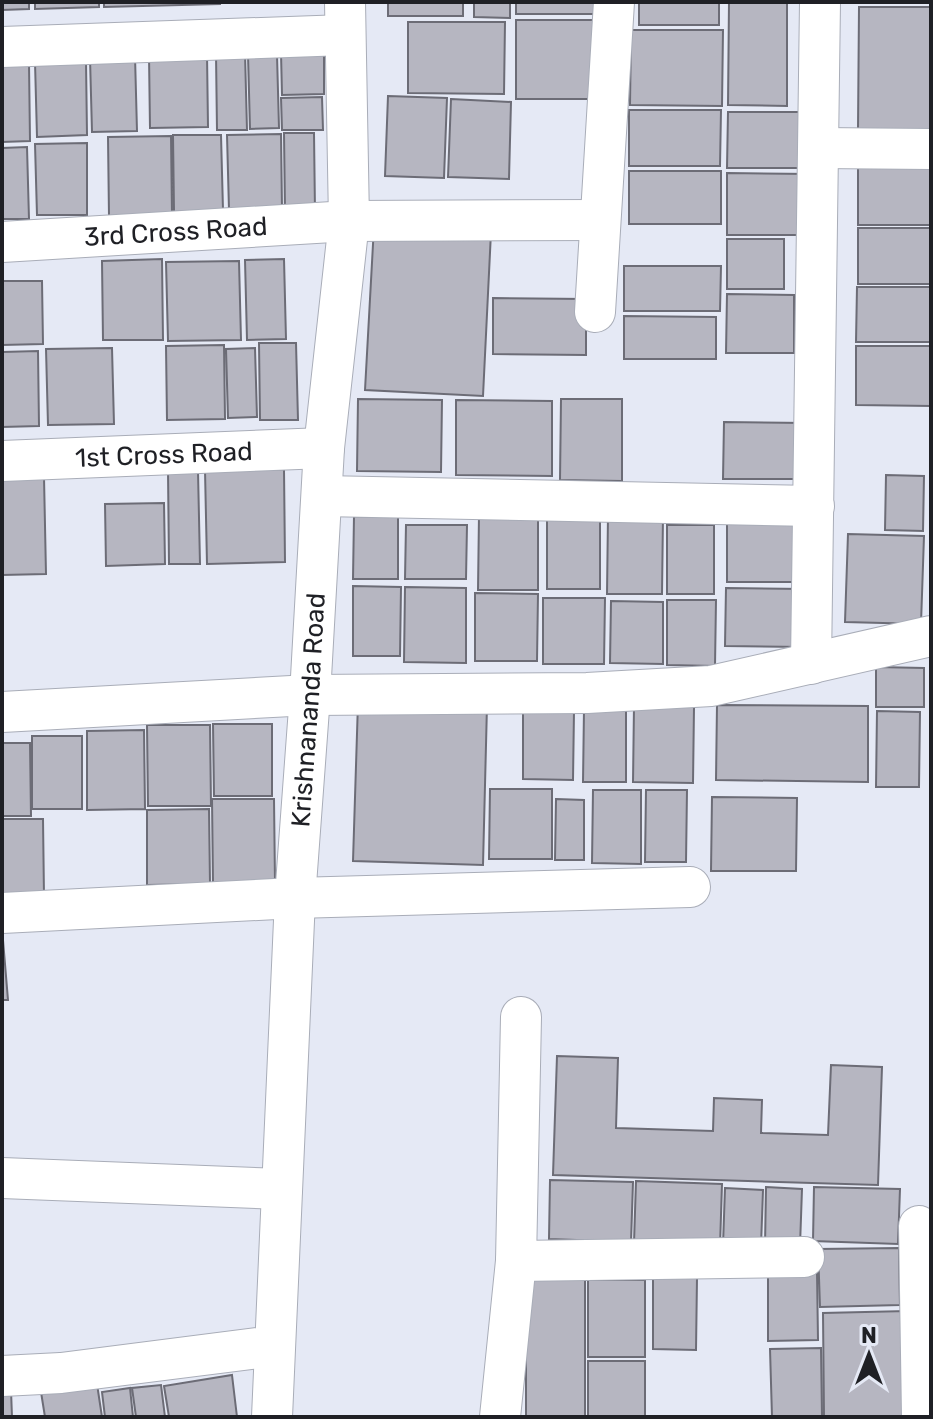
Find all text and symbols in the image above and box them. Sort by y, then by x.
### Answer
street label: 3rd Cross Road [83,211,268,253]
street label: 1st Cross Road [75,436,253,474]
street label: Krishnananda Road [285,592,332,828]
north arrow [829,1315,909,1395]
text: N [861,1322,877,1349]

